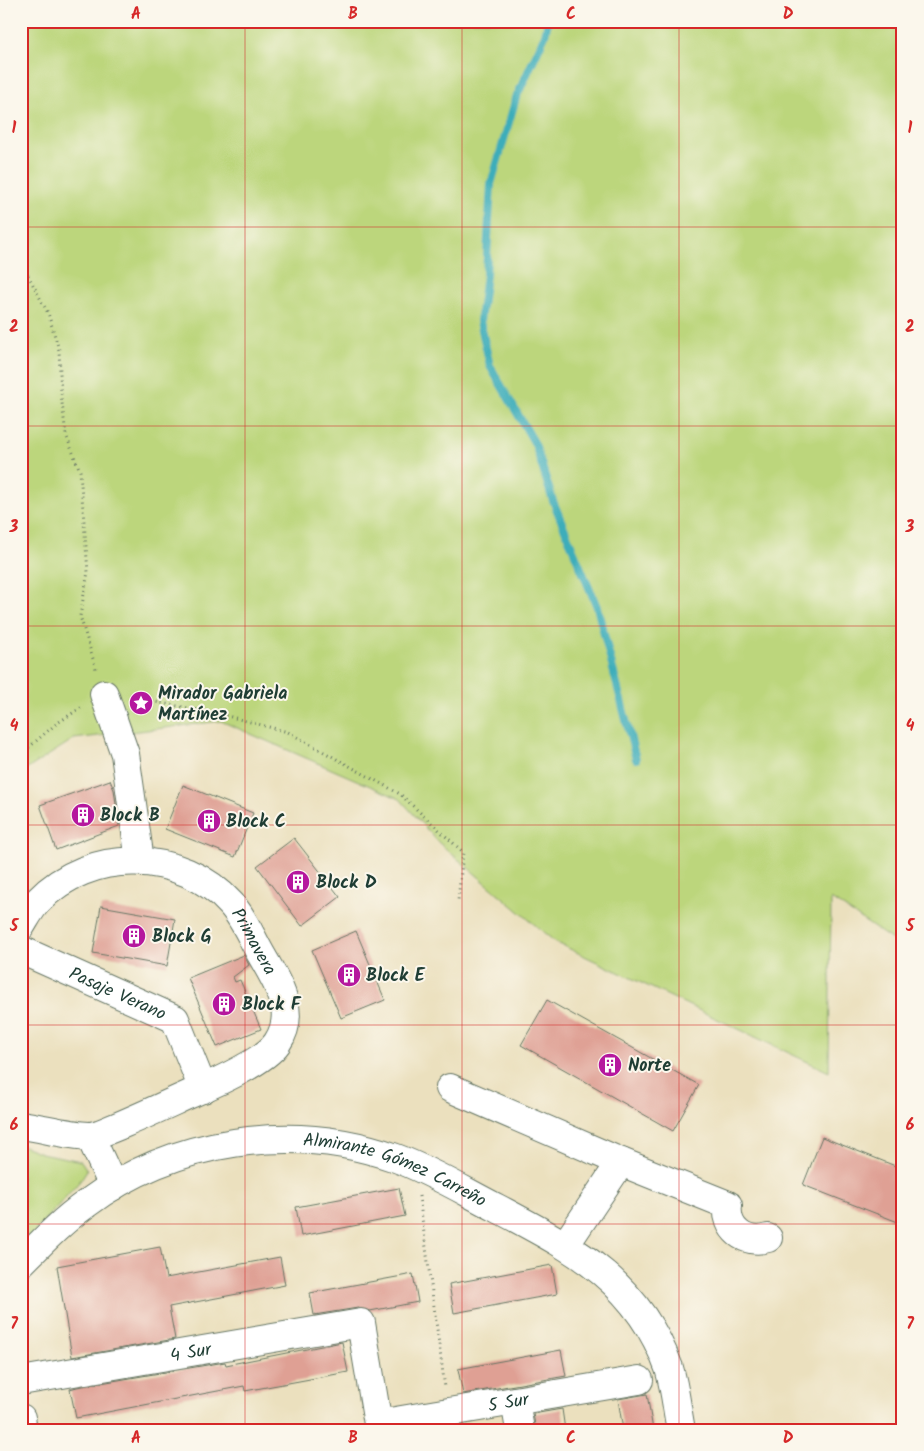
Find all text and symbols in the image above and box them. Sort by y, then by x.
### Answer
text: A [131,2,141,27]
text: B [348,2,358,27]
text: C [566,2,576,27]
text: D [783,2,794,27]
text: 1 [12,116,17,141]
text: 1 [908,116,913,141]
text: 2 [9,315,19,340]
text: 2 [905,315,915,340]
text: 3 [9,515,19,540]
text: 3 [905,515,915,540]
place label: Mirador Gabriela Martínez [158,680,287,730]
place icon: Mirador Gabriela Martínez [128,690,154,716]
text: 4 [10,714,19,739]
text: 4 [906,714,915,739]
building icon: Block B [70,802,96,828]
place label: Block B [100,802,160,831]
building icon: Block C [196,808,222,834]
place label: Block C [226,808,286,837]
building icon: Block D [285,869,311,895]
place label: Block D [316,869,377,898]
street label: Primavera [223,902,283,981]
text: 5 [9,914,20,939]
text: 5 [905,914,916,939]
building icon: Block G [121,923,147,949]
place label: Block G [152,923,212,952]
street label: Pasaje Verano [64,960,171,1029]
building icon: Block E [336,962,362,988]
place label: Block E [366,962,426,991]
building icon: Block F [211,991,237,1017]
place label: Block F [242,991,302,1020]
building icon: Norte [597,1052,623,1078]
place label: Norte [628,1052,671,1081]
text: 6 [10,1113,19,1138]
text: 6 [906,1113,915,1138]
street label: Almirante Gómez Carreño [302,1126,491,1216]
text: 7 [10,1312,18,1337]
text: 7 [906,1312,914,1337]
street label: 4 Sur [168,1336,215,1371]
street label: 5 Sur [486,1386,532,1421]
text: A [131,1426,141,1451]
text: B [348,1426,358,1451]
text: C [566,1426,576,1451]
text: D [783,1426,794,1451]

